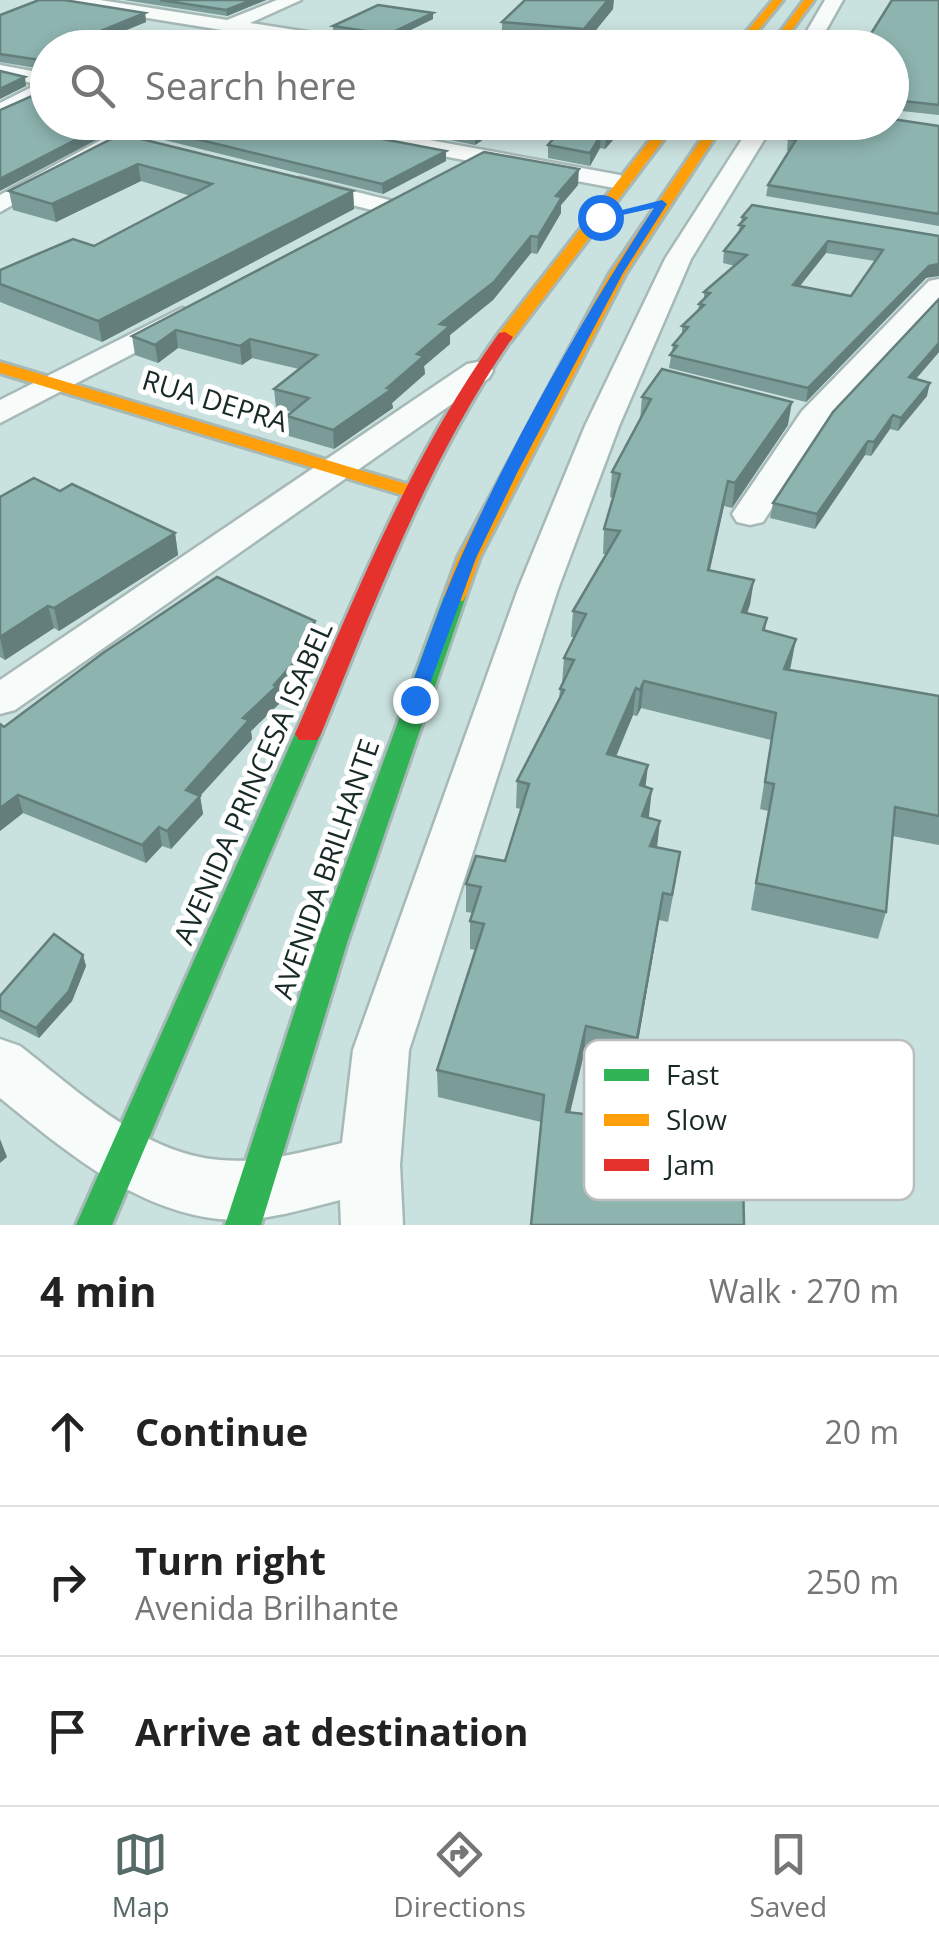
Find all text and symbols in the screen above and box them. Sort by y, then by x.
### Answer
search box [30,30,909,140]
icon: search [65,58,120,113]
text: Search here [145,59,357,111]
route start [578,195,624,241]
street label: RUA DEPRA [138,360,293,440]
street label: AVENIDA PRINCESA ISABEL [164,615,341,950]
route end [393,678,439,724]
street label: AVENIDA BRILHANTE [263,734,387,1004]
legend [584,1040,914,1200]
text: Fast [666,1055,719,1093]
text: Slow [666,1100,727,1138]
text: Jam [663,1145,715,1183]
text: 4 min [40,1262,157,1319]
text: Walk · 270 m [709,1269,899,1312]
icon: ahead [40,1404,95,1459]
text: Continue [135,1405,308,1457]
text: 20 m [824,1410,899,1453]
text: Turn right [135,1534,326,1586]
icon: right [40,1554,95,1609]
text: 250 m [806,1560,899,1603]
text: Avenida Brilhante [135,1586,399,1629]
icon: arrive [40,1704,95,1759]
text: Arrive at destination [135,1705,529,1757]
tab: Map [112,1827,170,1925]
tab: Directions [393,1827,526,1925]
tab: Saved [749,1827,827,1925]

